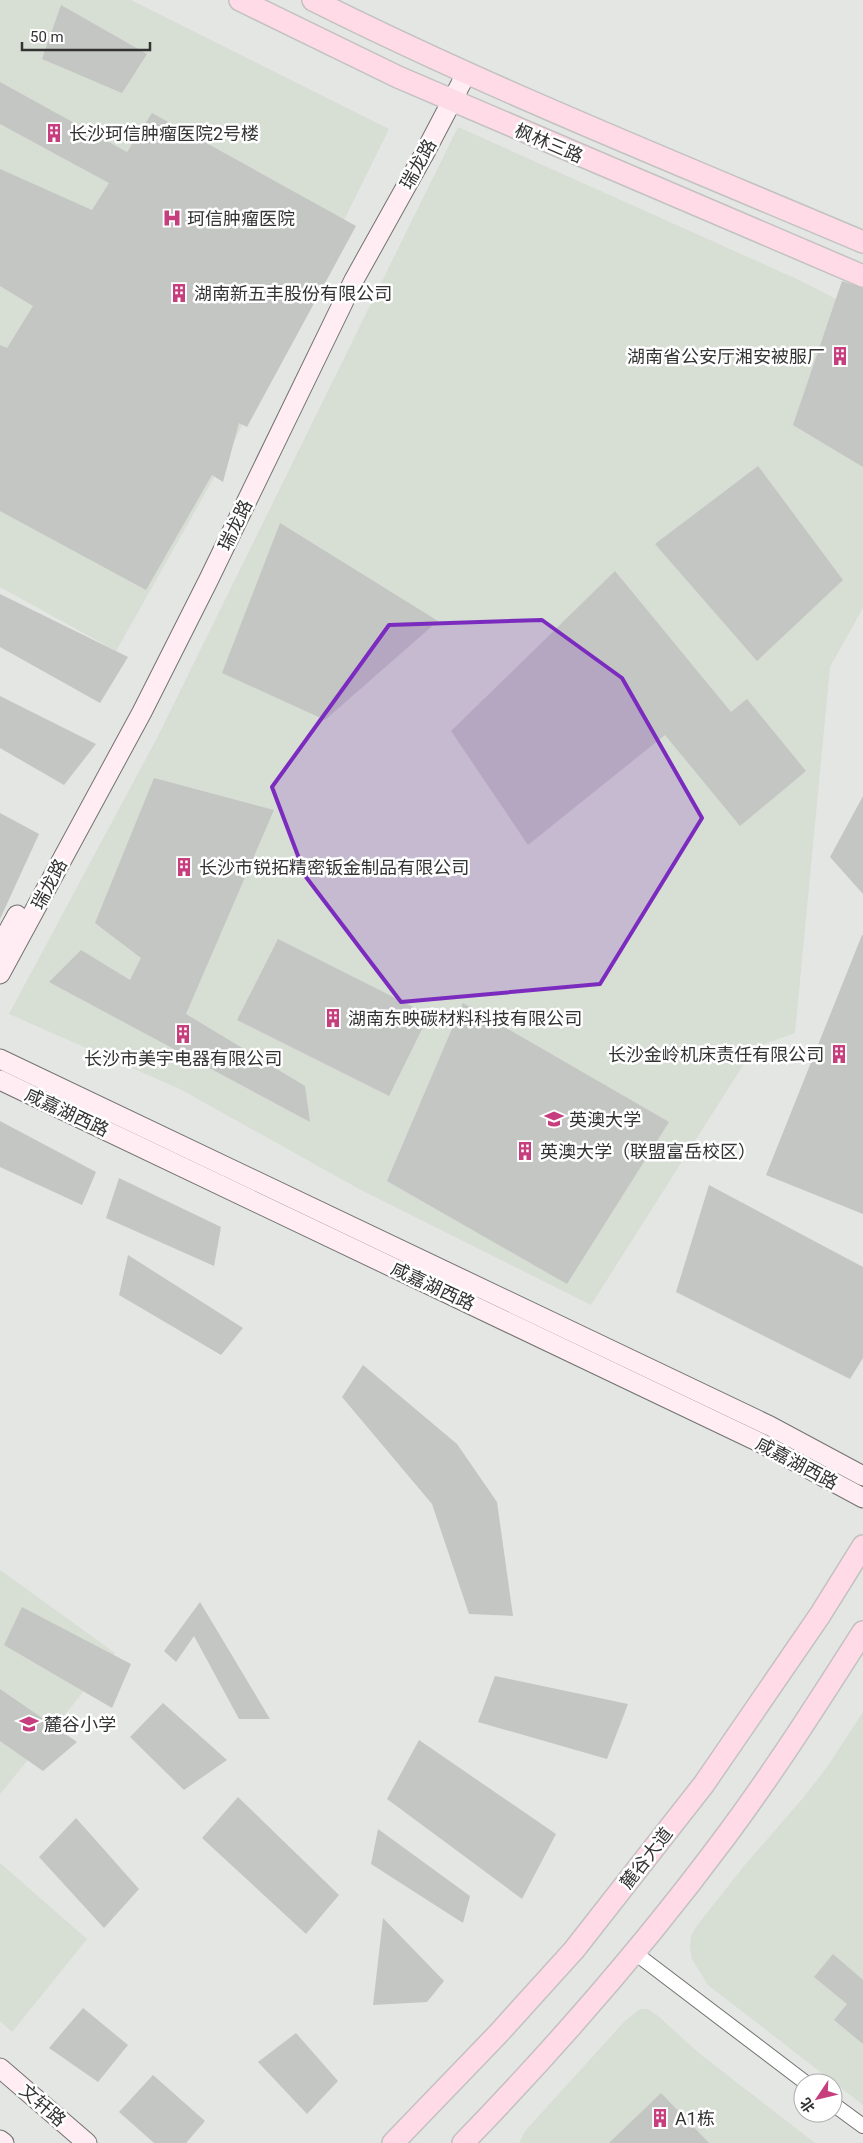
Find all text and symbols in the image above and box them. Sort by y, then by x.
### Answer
scale bar [22,20,150,52]
text: 50 m [30,28,64,46]
street label: 枫林三路 [512,119,586,167]
building icon: 长沙珂信肿瘤医院2号楼 [43,122,65,144]
place label: 长沙珂信肿瘤医院2号楼 [69,123,259,144]
street label: 瑞龙路 [396,135,440,193]
hospital icon: 珂信肿瘤医院 [161,207,183,229]
place label: 珂信肿瘤医院 [187,208,295,229]
building icon: 湖南新五丰股份有限公司 [168,282,190,304]
place label: 湖南新五丰股份有限公司 [194,283,392,304]
building icon: 湖南省公安厅湘安被服厂 [829,345,851,367]
place label: 湖南省公安厅湘安被服厂 [627,346,825,367]
street label: 瑞龙路 [214,496,256,554]
street label: 瑞龙路 [27,855,71,913]
building icon: 长沙市锐拓精密钣金制品有限公司 [173,856,195,878]
place label: 长沙市锐拓精密钣金制品有限公司 [199,857,469,878]
building icon: 湖南东映碳材料科技有限公司 [322,1007,344,1029]
place label: 湖南东映碳材料科技有限公司 [348,1008,582,1029]
building icon: 长沙市美宇电器有限公司 [172,1023,194,1045]
building icon: 长沙金岭机床责任有限公司 [828,1043,850,1065]
place label: 长沙金岭机床责任有限公司 [608,1044,824,1065]
place label: 长沙市美宇电器有限公司 [84,1048,282,1069]
street label: 咸嘉湖西路 [22,1083,112,1141]
school or university icon: 英澳大学 [543,1108,565,1130]
place label: 英澳大学 [569,1109,641,1130]
building icon: 英澳大学（联盟富岳校区） [514,1140,536,1162]
place label: 英澳大学（联盟富岳校区） [540,1141,756,1162]
street label: 咸嘉湖西路 [388,1257,478,1315]
street label: 咸嘉湖西路 [752,1433,842,1493]
school or university icon: 麓谷小学 [18,1713,40,1735]
place label: 麓谷小学 [44,1714,116,1735]
street label: 麓谷大道 [616,1823,676,1893]
north arrow [793,2073,843,2123]
street label: 文轩路 [16,2079,70,2131]
text: 北 [797,2095,818,2116]
building icon: A1栋 [649,2107,671,2129]
place label: A1栋 [675,2108,715,2129]

